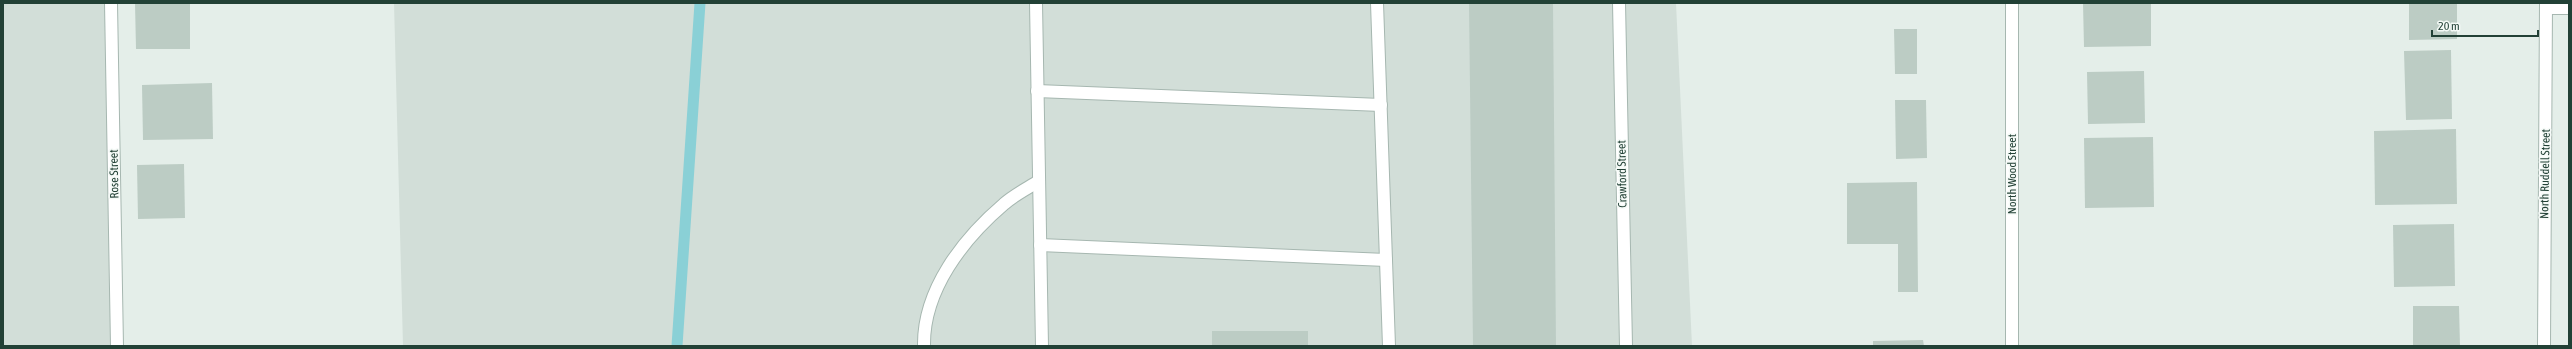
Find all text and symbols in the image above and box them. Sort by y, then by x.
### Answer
scale bar [2432,12,2538,38]
text: 20 m [2438,19,2460,33]
street label: North Ruddell Street [2537,128,2553,219]
street label: North Wood Street [2005,133,2019,214]
street label: Crawford Street [1614,140,1630,208]
street label: Rose Street [107,149,121,199]

